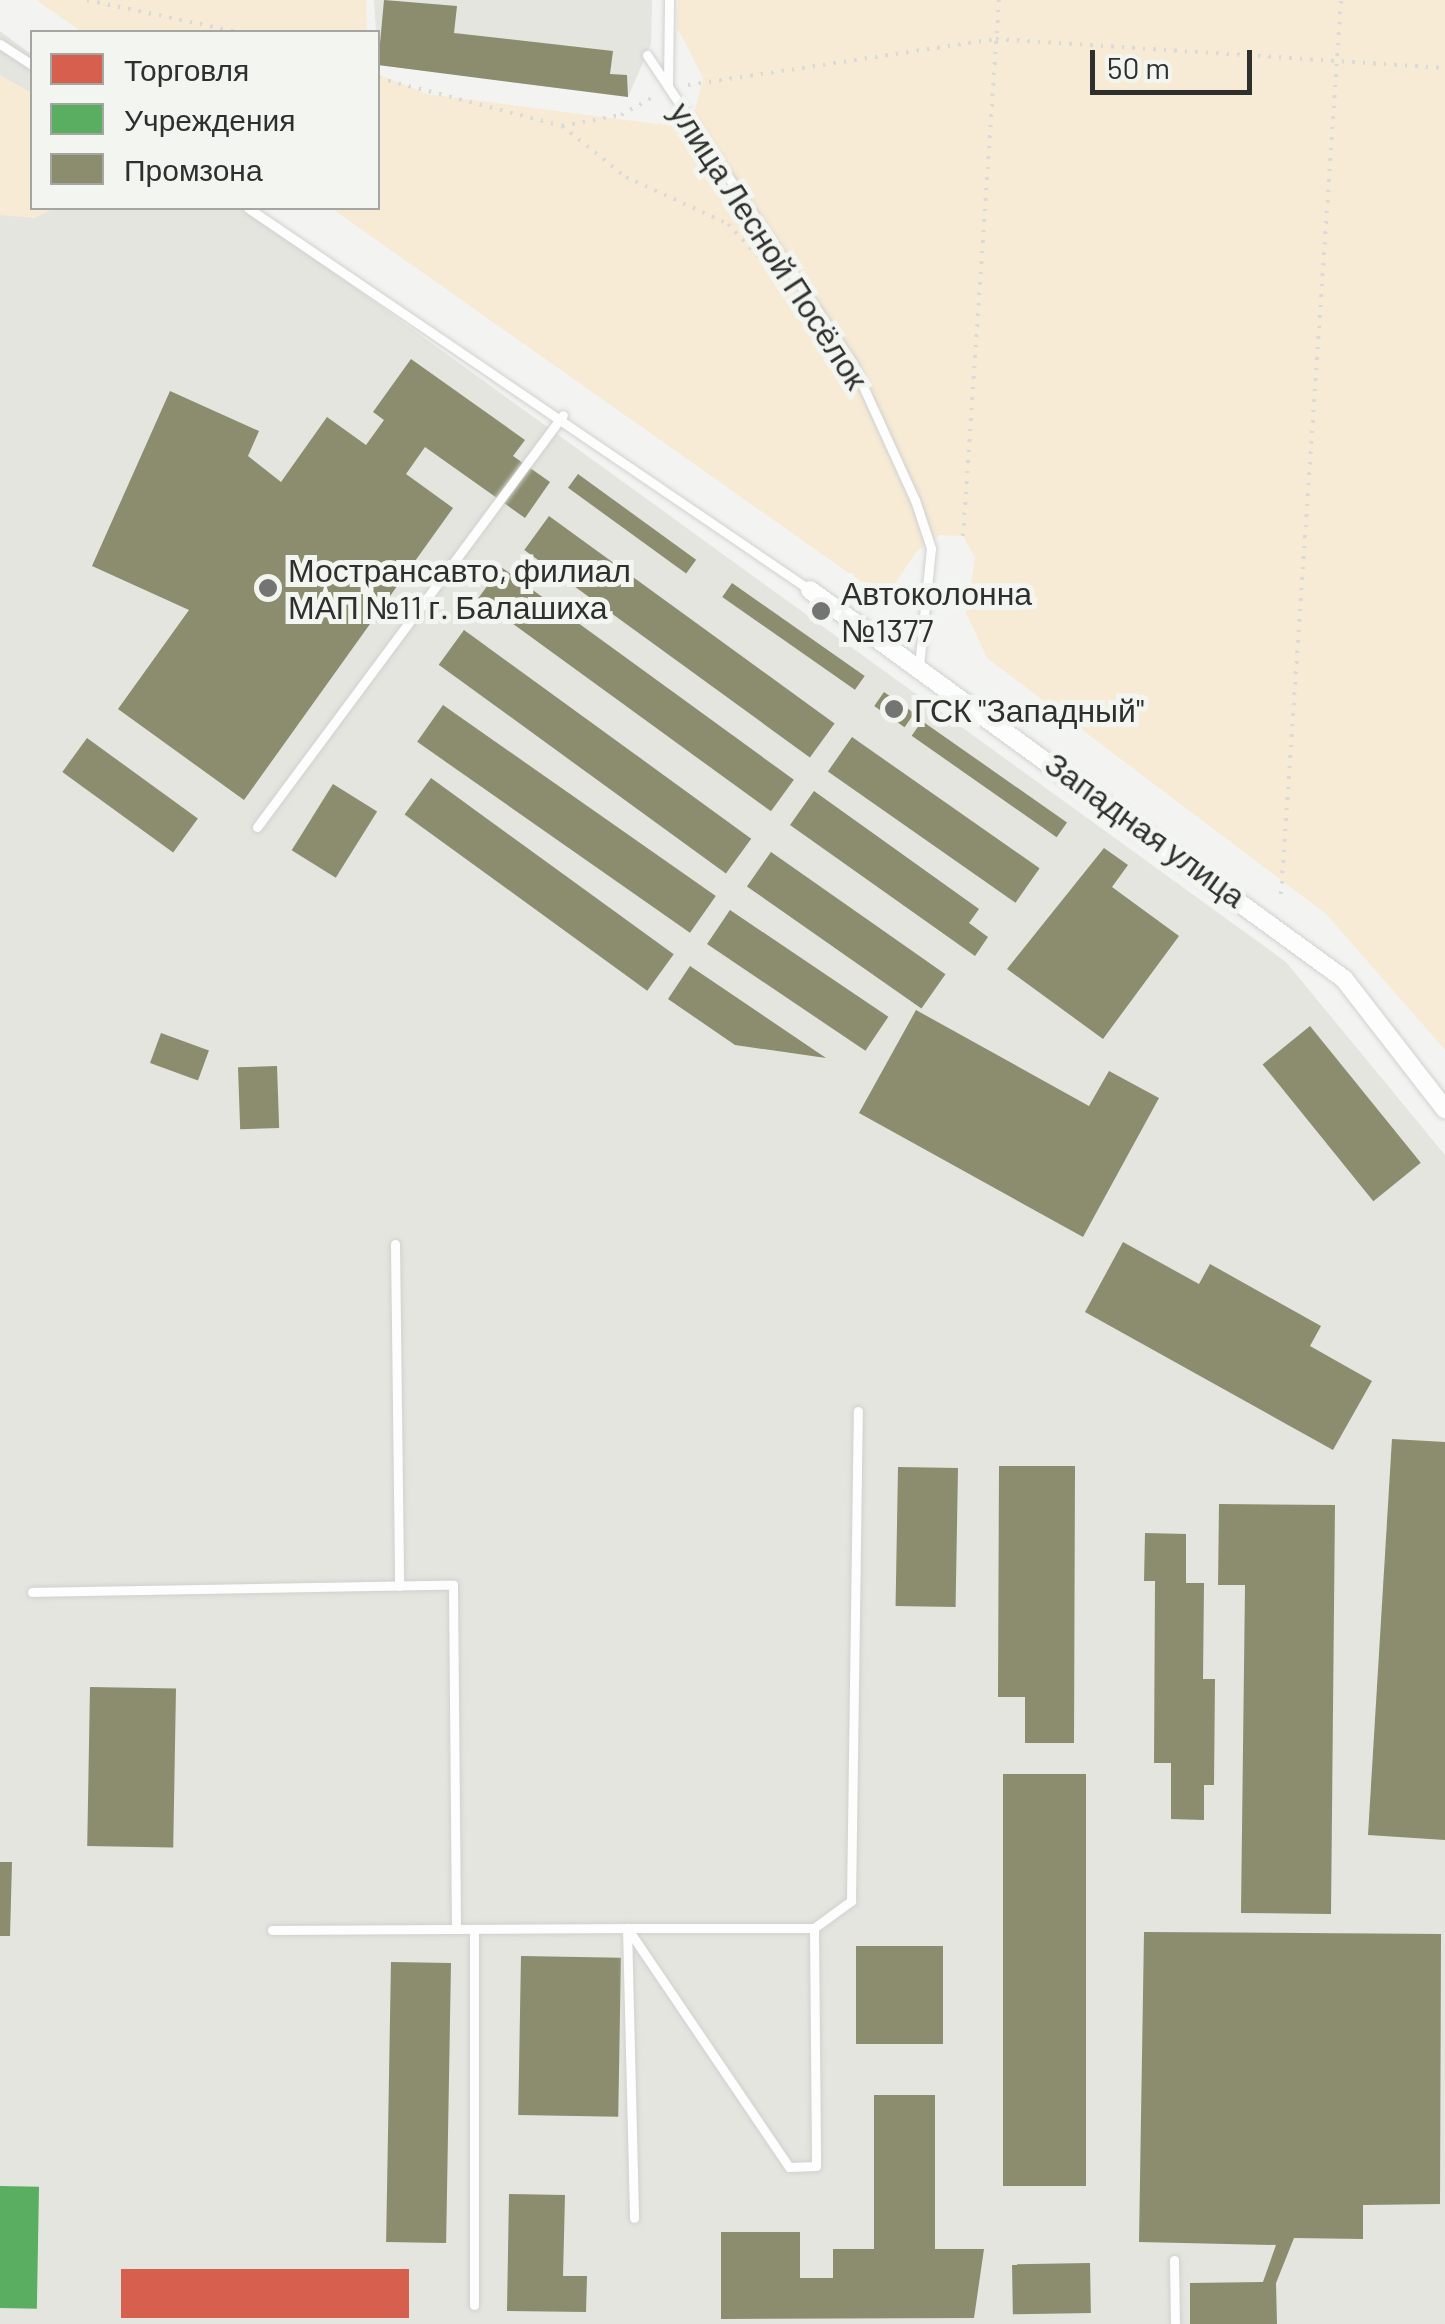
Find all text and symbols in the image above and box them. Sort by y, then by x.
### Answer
legend [30,30,380,210]
scale bar [1095,30,1258,92]
text: 50 m [1107,49,1170,85]
text: Торговля [124,51,249,87]
street label: улица Лесной Посёлок [663,94,877,396]
text: Учреждения [124,101,296,137]
text: Промзона [124,151,263,187]
place label: Мострансавто, филиал МАП №11 г. Балашиха [288,551,631,626]
place label: Автоколонна №1377 [841,574,1032,649]
marker: Мострансавто, филиал МАП №11 г. Балашиха [257,577,279,599]
marker: Автоколонна №1377 [810,600,832,622]
place label: ГСК "Западный" [914,690,1144,728]
marker: ГСК "Западный" [883,698,905,720]
street label: Западная улица [1038,743,1254,915]

